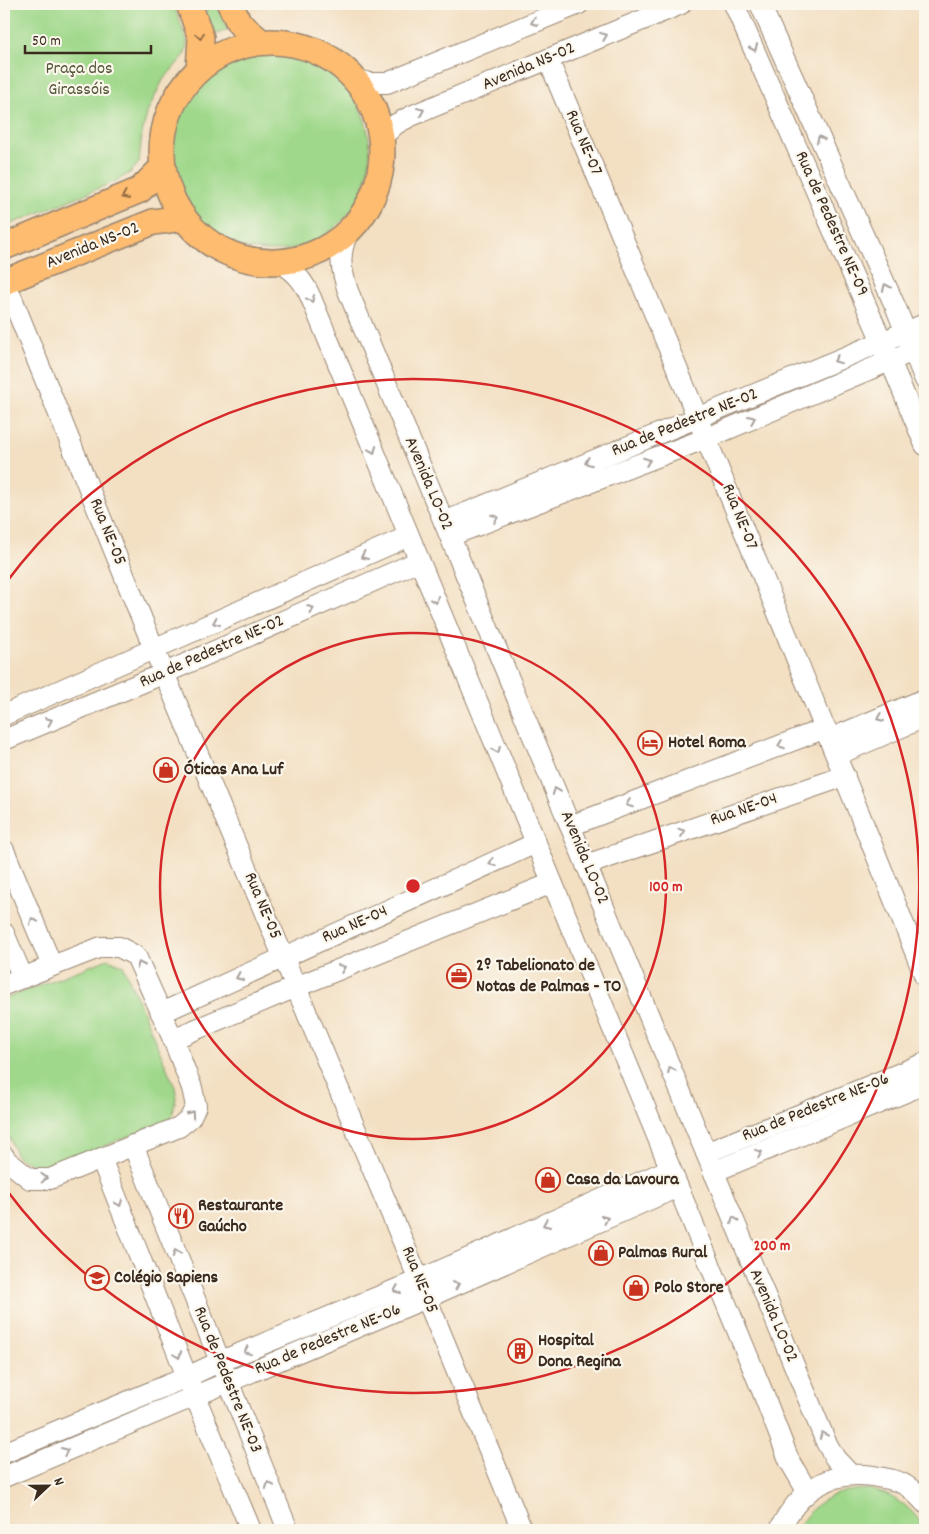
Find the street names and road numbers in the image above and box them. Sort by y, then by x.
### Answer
street label: Avenida NS-02 [479,36,579,98]
street label: Rua NE-07 [558,106,608,180]
street label: Rua de Pedestre NE-09 [788,148,874,300]
street label: Avenida NS-02 [43,216,143,276]
street label: Rua de Pedestre NE-02 [608,382,762,464]
street label: Avenida LO-02 [397,433,459,535]
street label: Rua NE-07 [714,480,764,554]
street label: Rua NE-05 [82,495,132,569]
street label: Rua de Pedestre NE-02 [136,609,288,695]
street label: Rua NE-04 [707,787,781,833]
street label: Avenida LO-02 [553,807,615,909]
street label: Rua NE-05 [237,869,287,943]
street label: Rua NE-04 [318,899,392,951]
street label: Rua de Pedestre NE-06 [739,1067,893,1149]
street label: Rua NE-05 [394,1243,444,1317]
street label: Avenida LO-02 [742,1265,804,1367]
street label: Rua de Pedestre NE-06 [251,1298,405,1382]
street label: Rua de Pedestre NE-03 [186,1303,268,1457]

